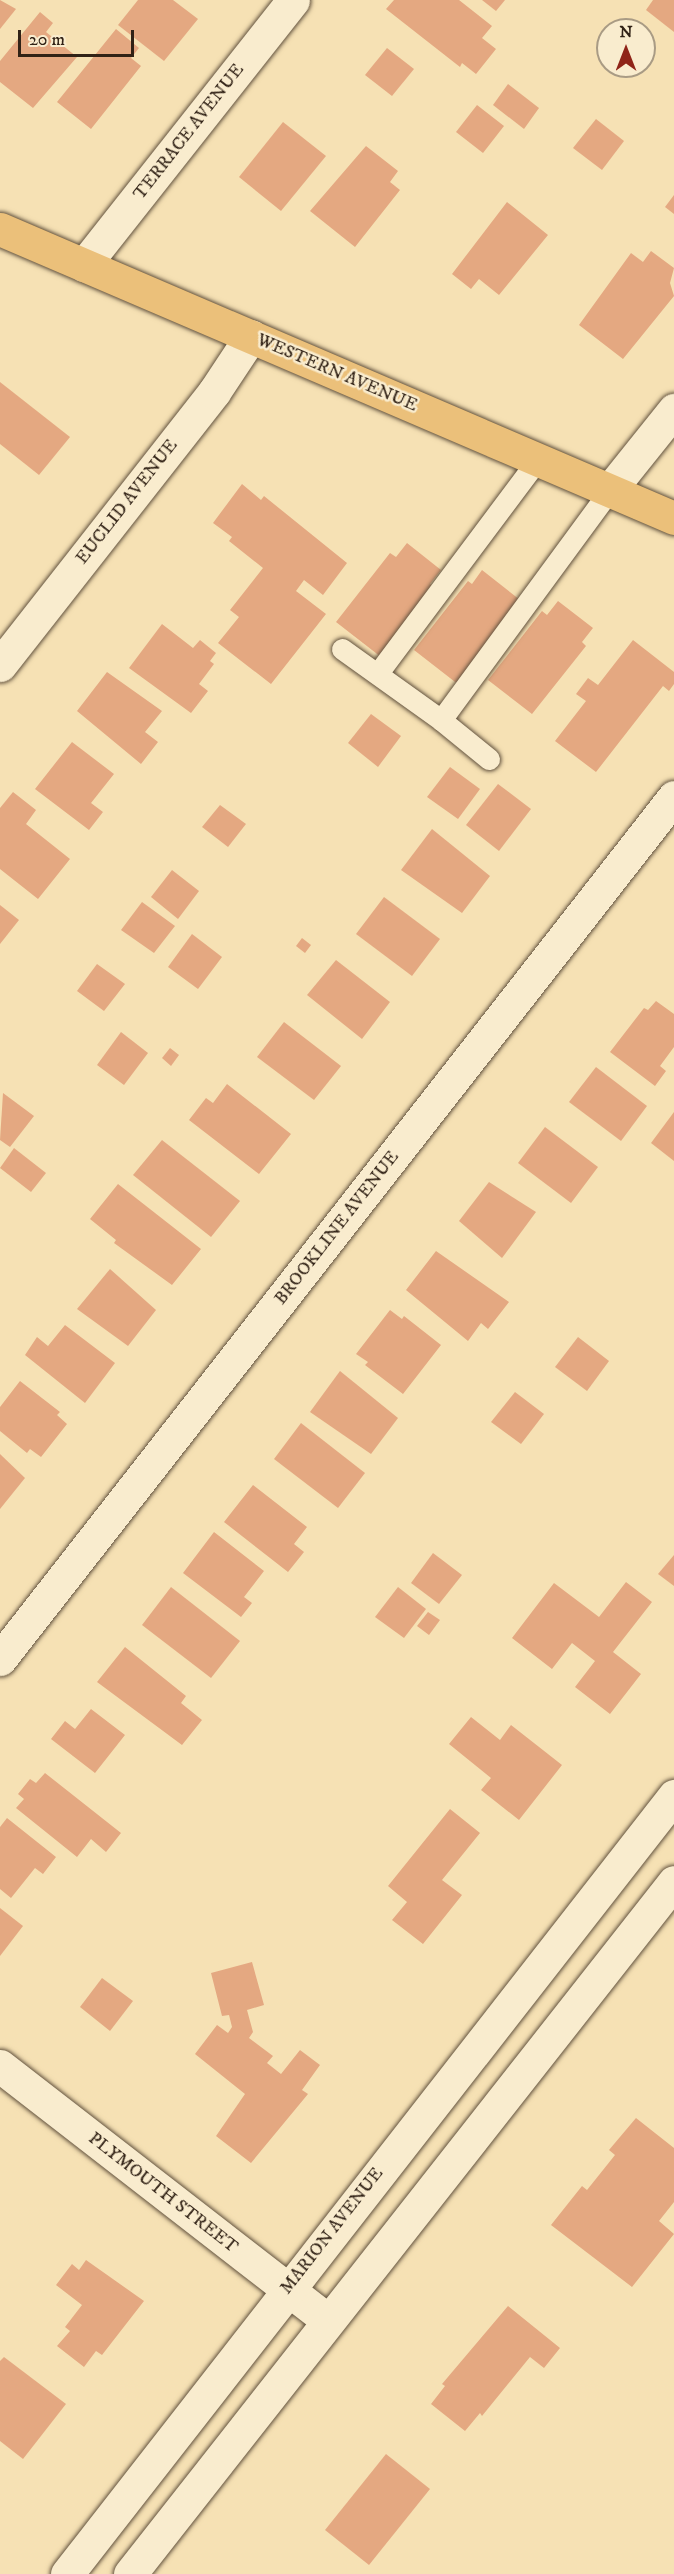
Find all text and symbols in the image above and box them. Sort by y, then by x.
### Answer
scale bar [21,18,136,56]
north arrow [596,18,656,78]
text: N [619,22,633,42]
text: 20 m [29,29,65,51]
street label: TERRACE AVENUE [129,60,249,204]
street label: WESTERN AVENUE [254,329,420,417]
street label: EUCLID AVENUE [72,435,182,569]
street label: BROOKLINE AVENUE [270,1147,404,1309]
street label: PLYMOUTH STREET [84,2128,242,2258]
street label: MARION AVENUE [276,2163,388,2299]

